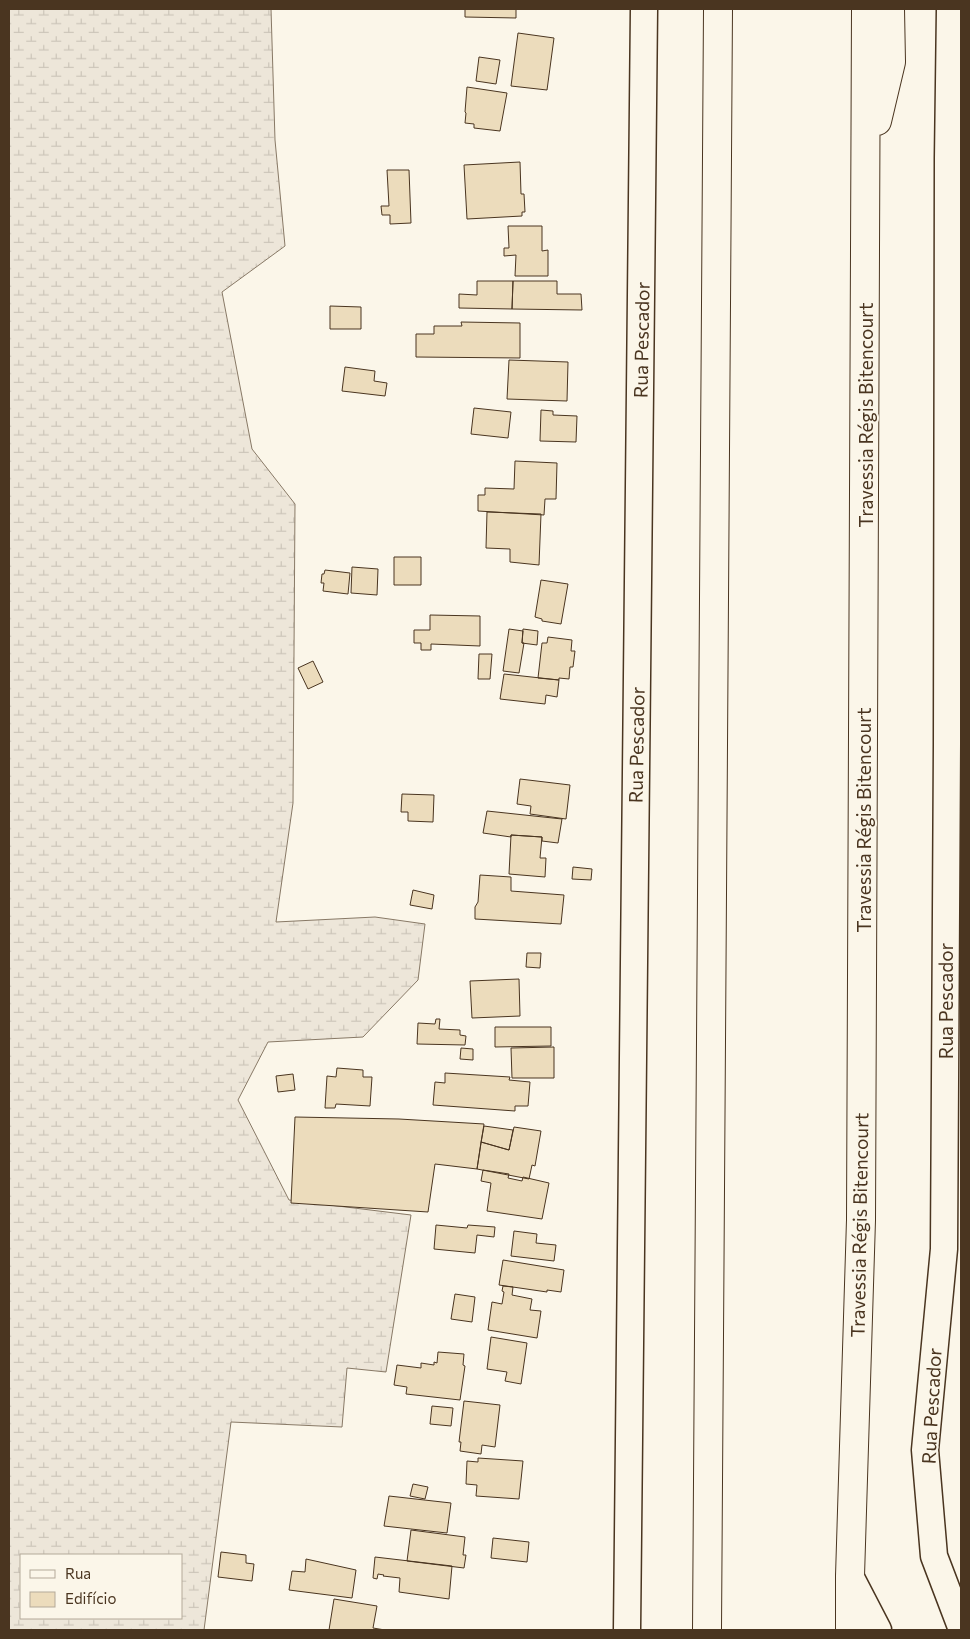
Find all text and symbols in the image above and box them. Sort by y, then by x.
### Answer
street label: Rua Pescador [628,281,654,398]
street label: Travessia Régis Bitencourt [854,302,877,527]
street label: Rua Pescador [623,686,649,803]
street label: Travessia Régis Bitencourt [852,707,875,932]
street label: Rua Pescador [934,942,957,1059]
street label: Travessia Régis Bitencourt [846,1112,872,1338]
street label: Rua Pescador [916,1347,946,1465]
legend [20,1554,182,1619]
text: Rua [65,1564,91,1582]
text: Edifício [65,1589,116,1607]

